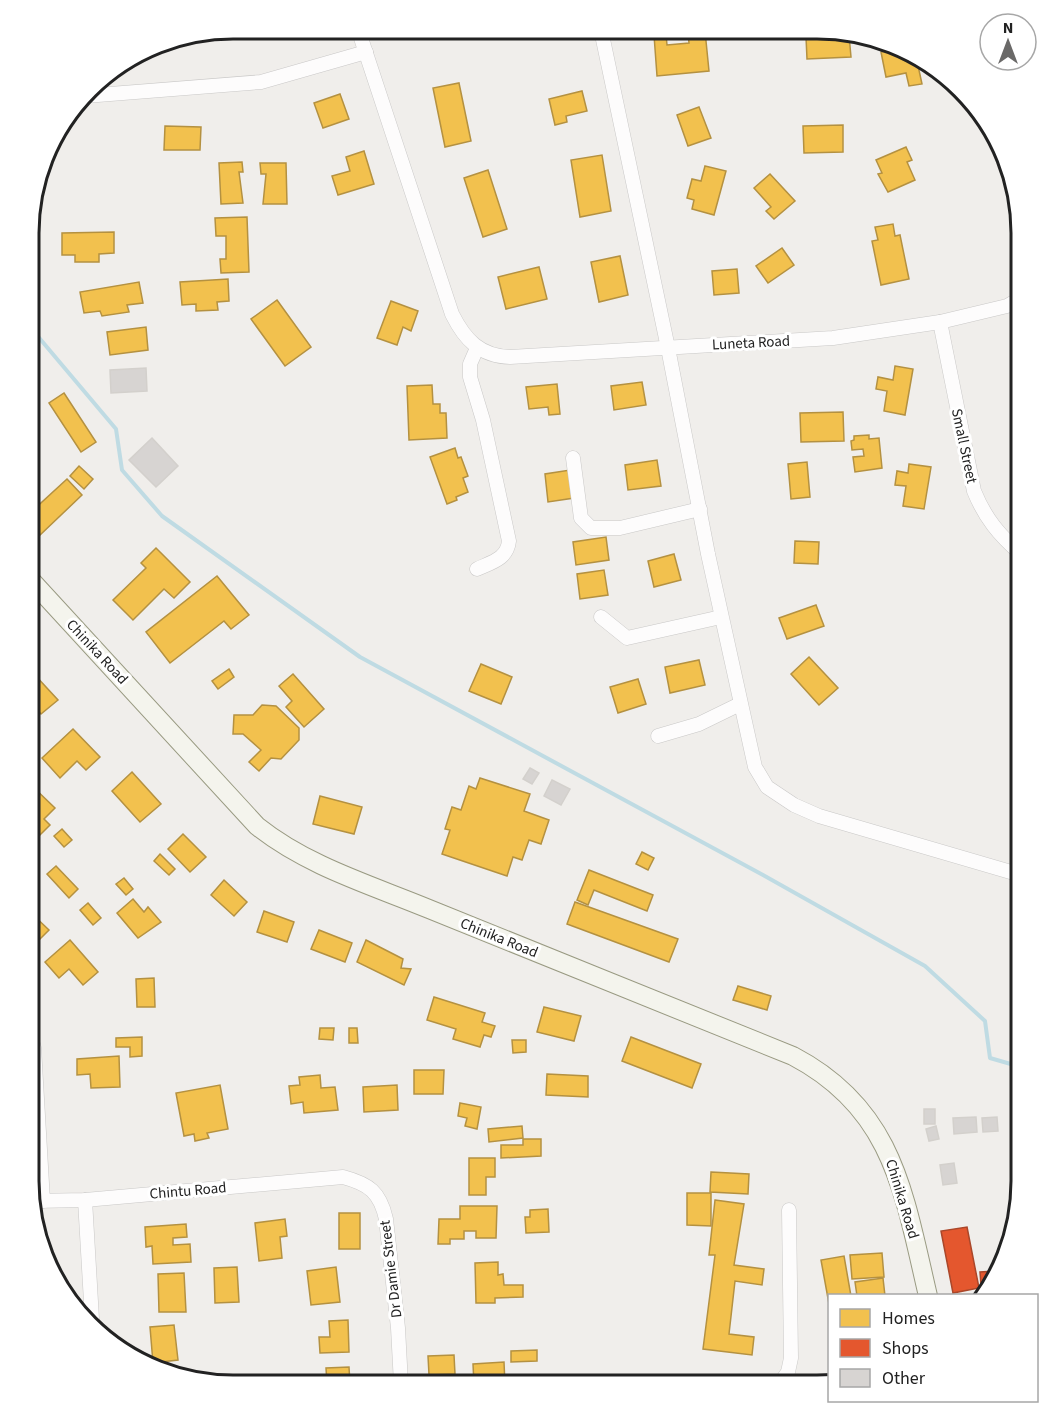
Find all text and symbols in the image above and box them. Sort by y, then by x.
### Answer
north arrow [978,12,1038,72]
text: N [1003,17,1013,39]
street label: Luneta Road [711,330,791,356]
street label: Small Street [946,407,982,485]
street label: Chinika Road [61,615,133,689]
street label: Chinika Road [457,913,541,963]
street label: Chinika Road [880,1157,924,1241]
street label: Chintu Road [149,1177,227,1205]
street label: Dr Damie Street [375,1219,407,1319]
legend [828,1294,1038,1402]
text: Homes [882,1306,935,1331]
text: Shops [882,1336,929,1361]
text: Other [882,1366,926,1391]

